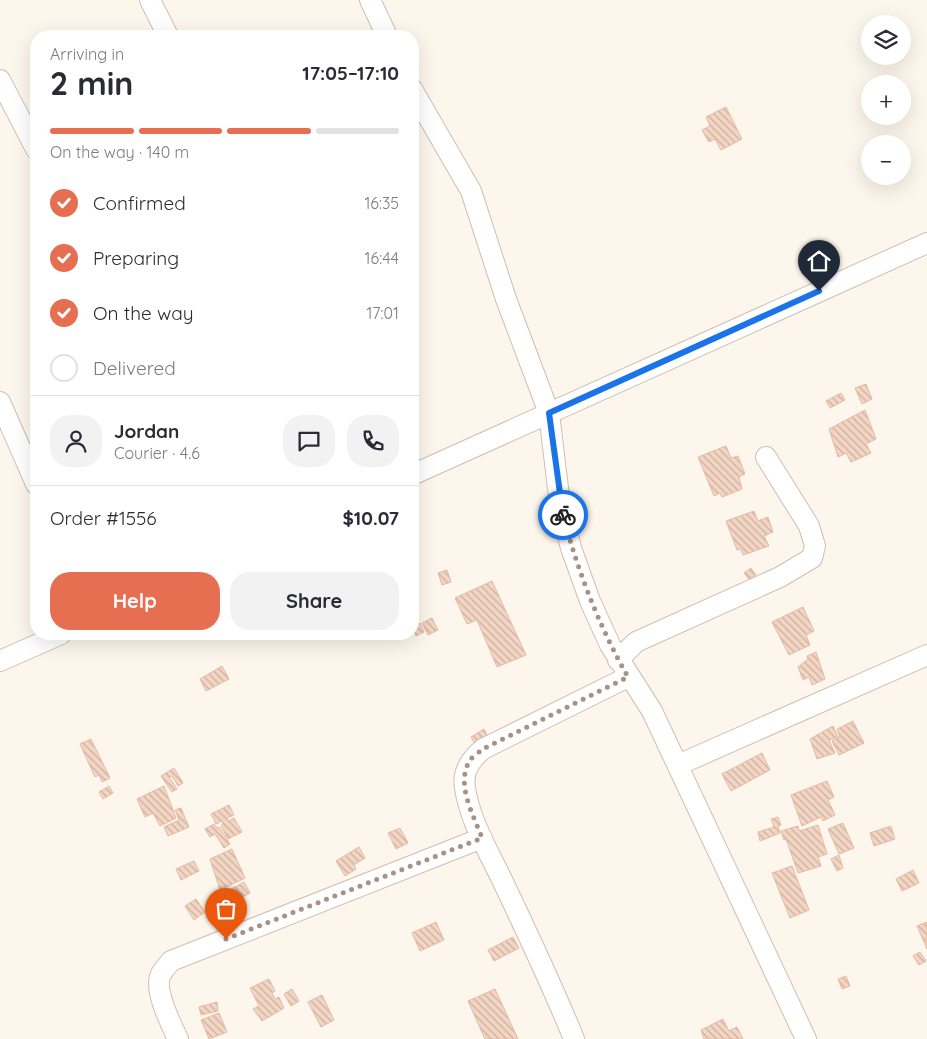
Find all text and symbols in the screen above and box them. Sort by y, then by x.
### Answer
map controls [861,15,911,185]
button: layers [861,15,911,65]
text: Arriving in [50,44,124,64]
text: 17:05–17:10 [302,61,399,85]
text: 2 min [50,63,133,103]
button: + [861,75,911,125]
button: − [861,135,911,185]
text: On the way · 140 m [50,142,189,162]
icon: check [50,189,78,217]
text: Confirmed [93,191,186,215]
text: 16:35 [364,193,399,213]
pin [798,240,840,291]
icon: check [50,244,78,272]
text: Preparing [93,246,179,270]
icon: home [805,247,833,275]
text: 16:44 [365,248,399,268]
icon: check [50,299,78,327]
text: On the way [93,301,194,325]
text: 17:01 [366,303,399,323]
text: Delivered [93,356,176,380]
button: person [50,415,102,467]
button: chat [283,415,335,467]
button: phone [347,415,399,467]
text: Jordan [114,419,179,443]
text: Courier · 4.6 [114,443,200,463]
courier [538,490,588,540]
icon: bike [549,501,577,529]
text: Order #1556 [50,506,157,530]
text: $10.07 [343,506,399,530]
button: Help [50,572,220,630]
button: Share [230,572,399,630]
pin [205,888,247,939]
icon: bag [212,895,240,923]

